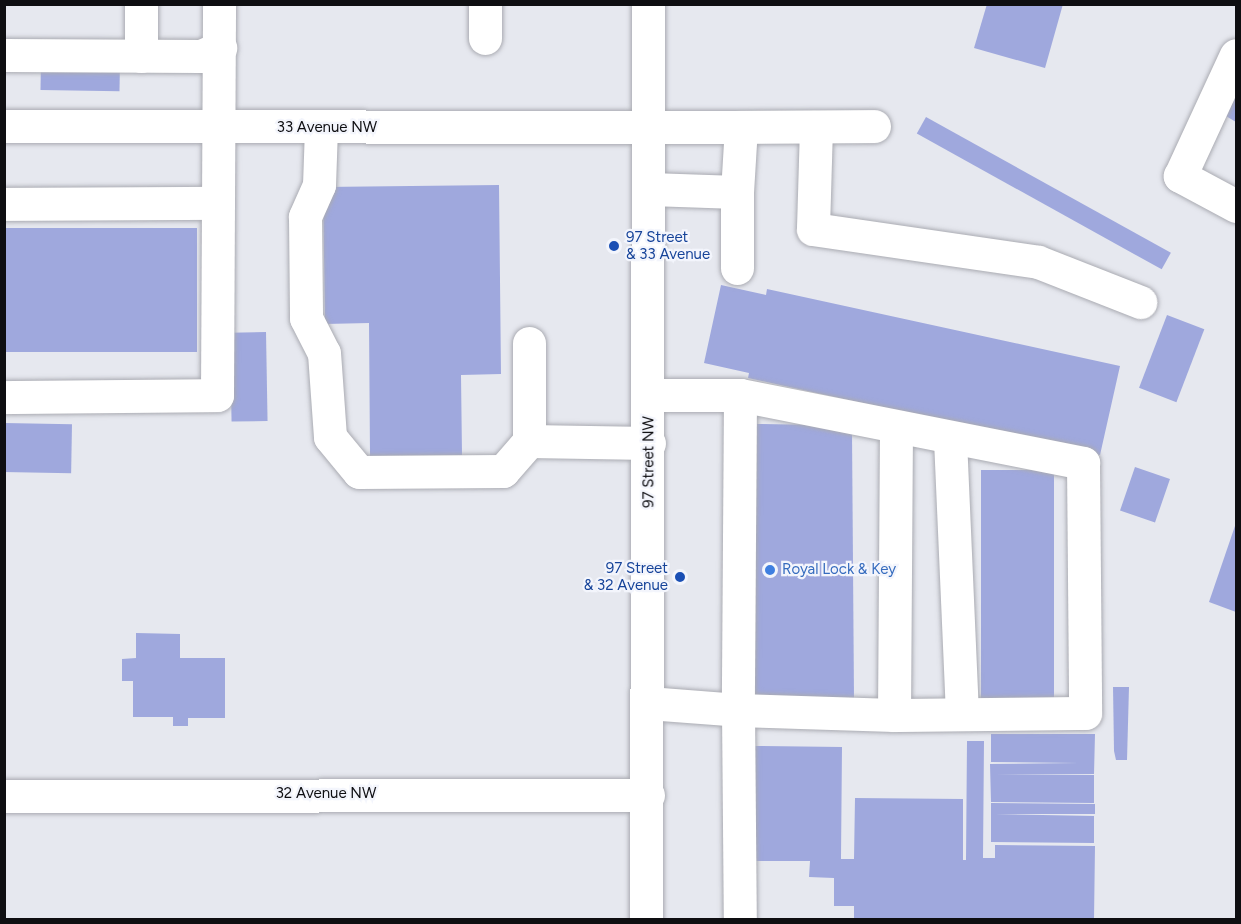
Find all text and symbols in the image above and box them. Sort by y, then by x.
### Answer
street label: 33 Avenue NW [277,119,377,137]
place label: 97 Street & 33 Avenue [626,228,710,263]
marker: 97 Street & 33 Avenue [607,239,621,253]
street label: 97 Street NW [640,416,658,508]
place label: 97 Street & 32 Avenue [584,559,668,594]
place label: Royal Lock & Key [782,561,896,579]
marker: Royal Lock & Key [763,563,777,577]
marker: 97 Street & 32 Avenue [673,570,687,584]
street label: 32 Avenue NW [276,785,376,803]

